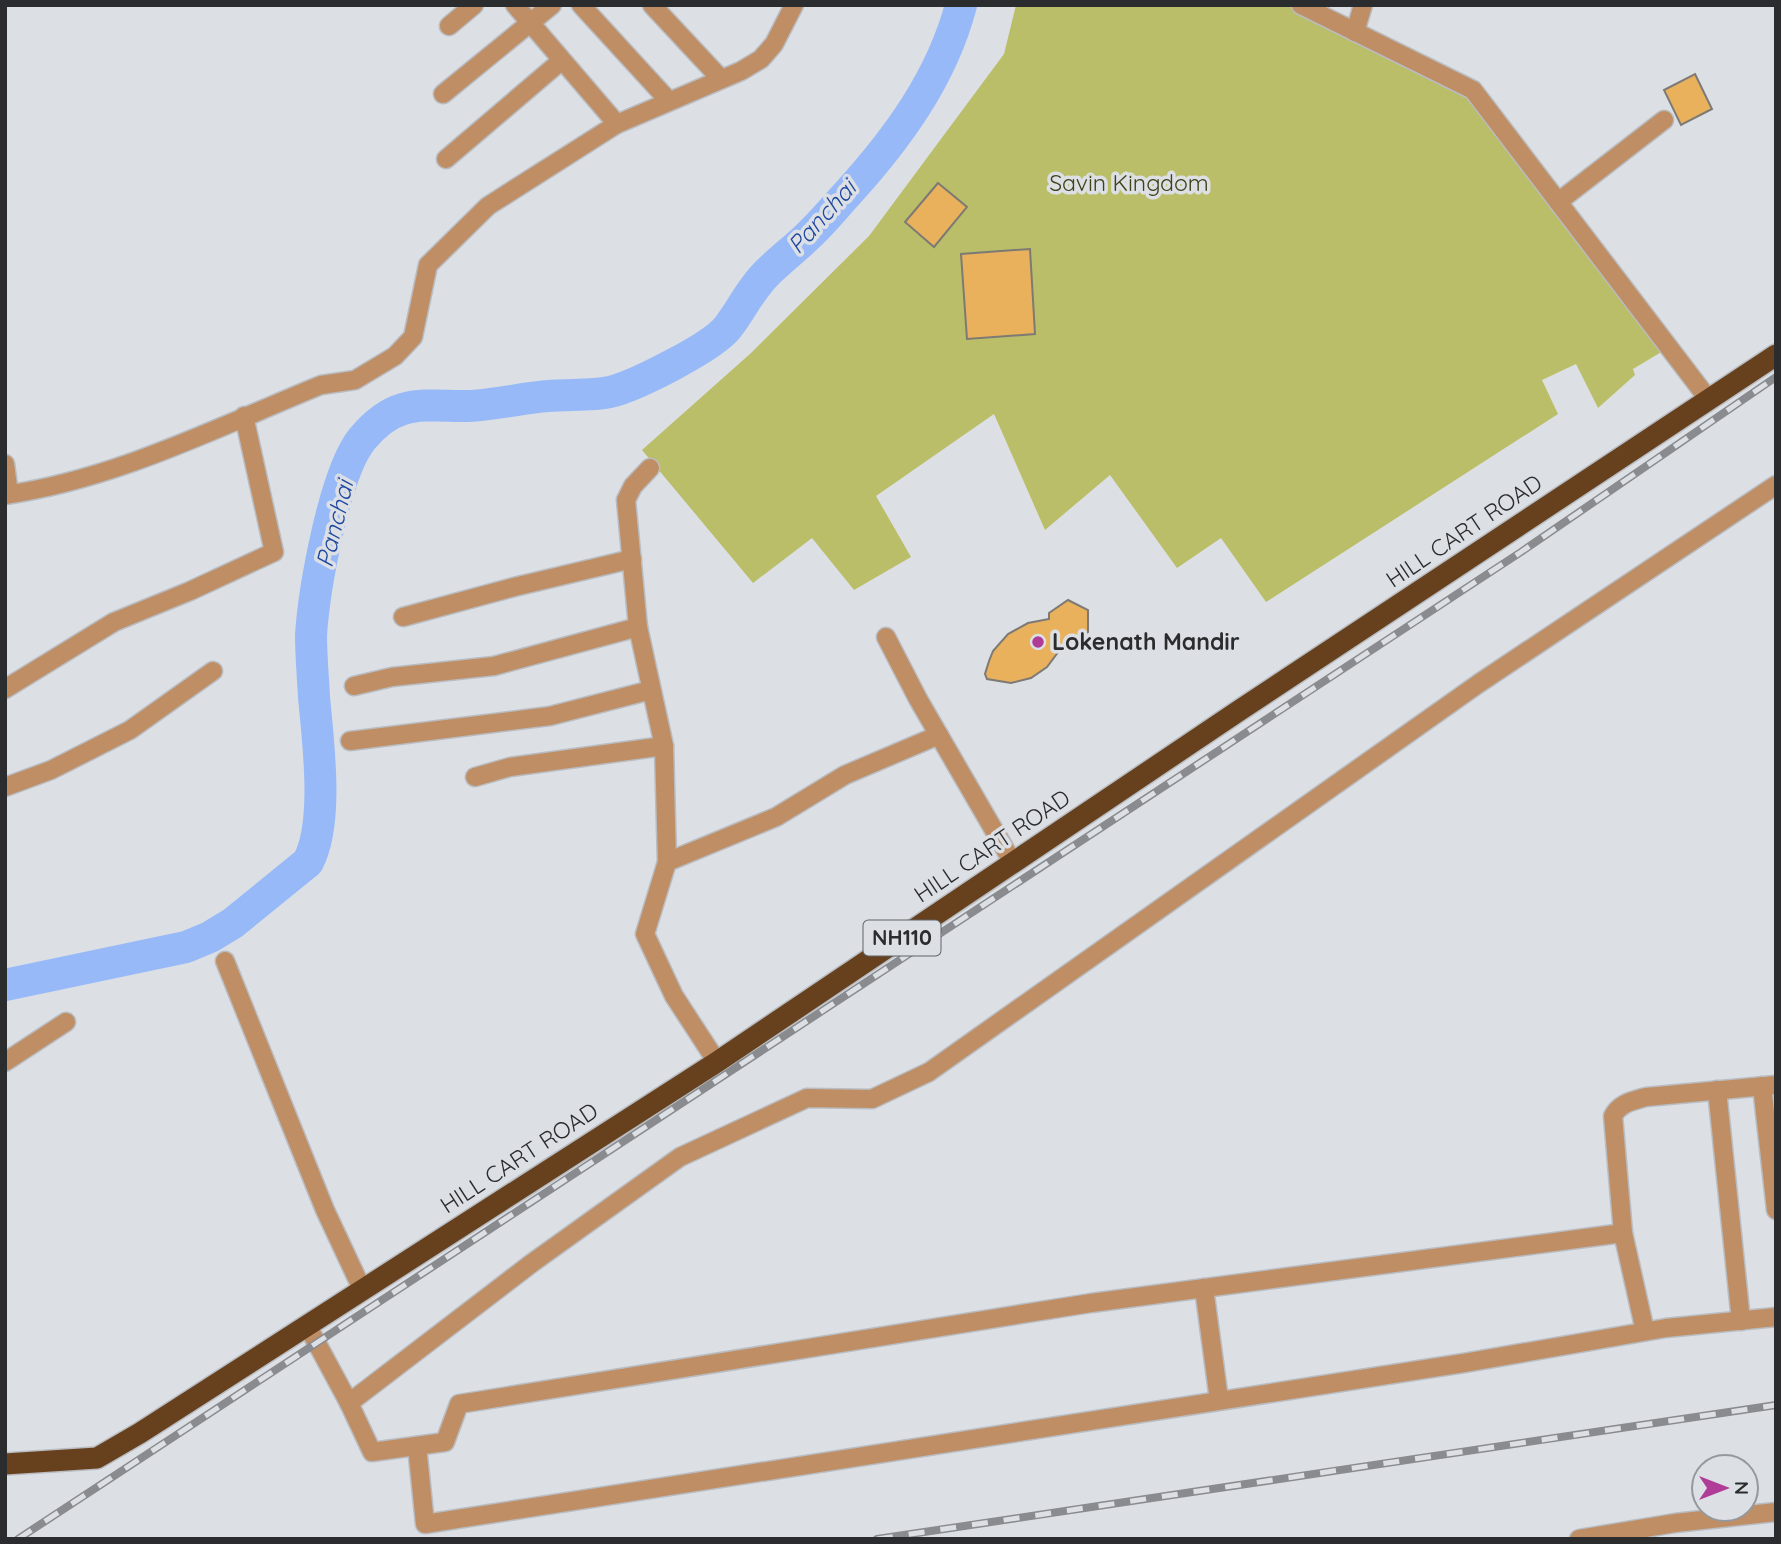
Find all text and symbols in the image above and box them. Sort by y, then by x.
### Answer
park label: Savin Kingdom [1049,168,1209,197]
water label: Panchai [781,171,864,259]
street label: HILL CART ROAD [1380,468,1547,594]
water label: Panchai [309,474,360,570]
place label: Lokenath Mandir [1052,627,1240,656]
marker: Lokenath Mandir [1030,634,1046,650]
street label: HILL CART ROAD [908,783,1075,909]
road number: NH110 [864,920,940,956]
street label: HILL CART ROAD [434,1096,603,1219]
north arrow [1690,1453,1760,1523]
text: N [1730,1481,1754,1495]

